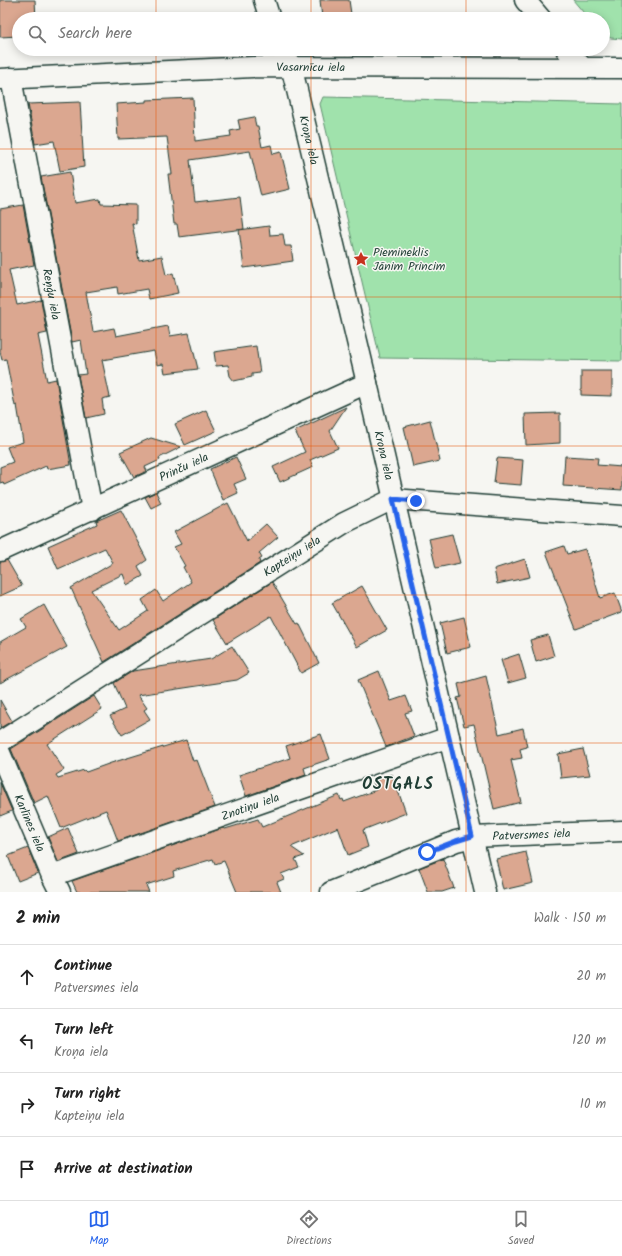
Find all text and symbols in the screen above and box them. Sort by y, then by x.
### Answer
search box [12,12,610,56]
text: Search here [58,22,132,46]
icon: search [26,23,48,45]
street label: Vasarnīcu iela [276,58,346,77]
street label: Kroņa iela [294,113,324,167]
place label: Piemineklis Jānim Princim [373,243,446,276]
place icon: Piemineklis Jānim Princim [352,250,370,268]
street label: Reņģu iela [37,267,66,322]
street label: Kroņa iela [369,429,399,482]
street label: Prinču iela [156,447,212,487]
route end [407,492,425,510]
street label: Kapteiņu iela [259,530,325,582]
district label: OSTGALS [362,772,434,797]
street label: Znotiņu iela [218,787,282,826]
street label: Karlīnes iela [9,791,50,855]
street label: Patversmes iela [492,824,571,846]
route start [418,843,436,861]
text: 2 min [16,905,60,932]
text: Walk · 150 m [534,908,606,929]
text: Continue [54,954,112,978]
icon: ahead [16,966,38,988]
text: 20 m [576,966,606,987]
text: Patversmes iela [54,978,139,999]
text: Turn left [54,1018,114,1042]
icon: left [16,1030,38,1052]
text: 120 m [572,1030,606,1051]
text: Kroņa iela [54,1042,108,1063]
text: Turn right [54,1082,121,1106]
icon: right [16,1094,38,1116]
text: 10 m [580,1094,606,1115]
text: Kapteiņu iela [54,1106,125,1127]
text: Arrive at destination [54,1157,193,1181]
icon: arrive [16,1158,38,1180]
tab: Map [88,1208,110,1250]
tab: Directions [286,1208,332,1250]
tab: Saved [508,1208,534,1250]

